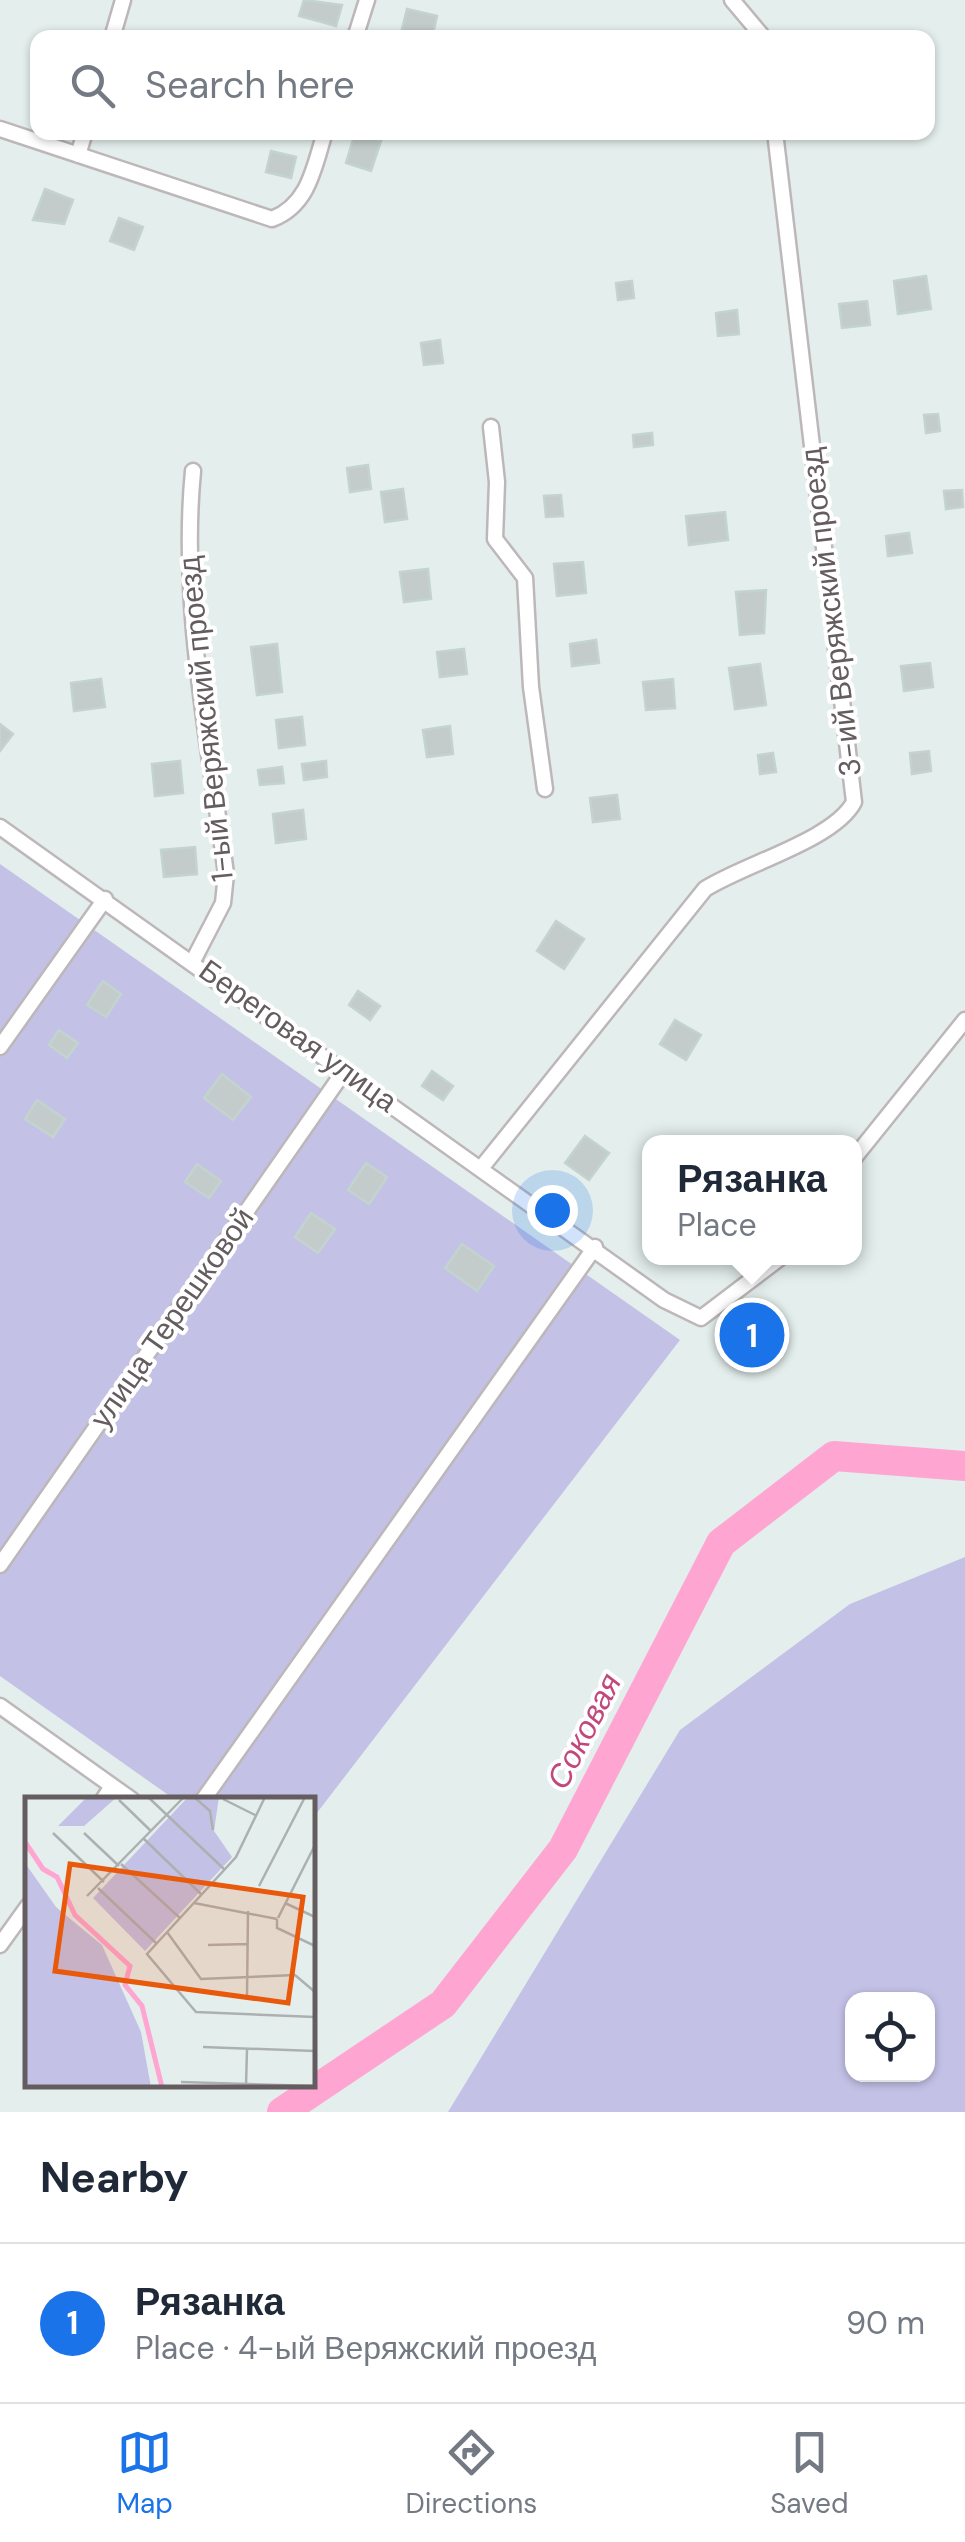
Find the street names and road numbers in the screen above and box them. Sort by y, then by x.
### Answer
street label: 3-ий Веряжский проезд [791,446,870,779]
street label: 1-ый Веряжский проезд [169,554,242,884]
street label: Береговая улица [191,951,405,1121]
street label: улица Терешковой [81,1200,262,1436]

